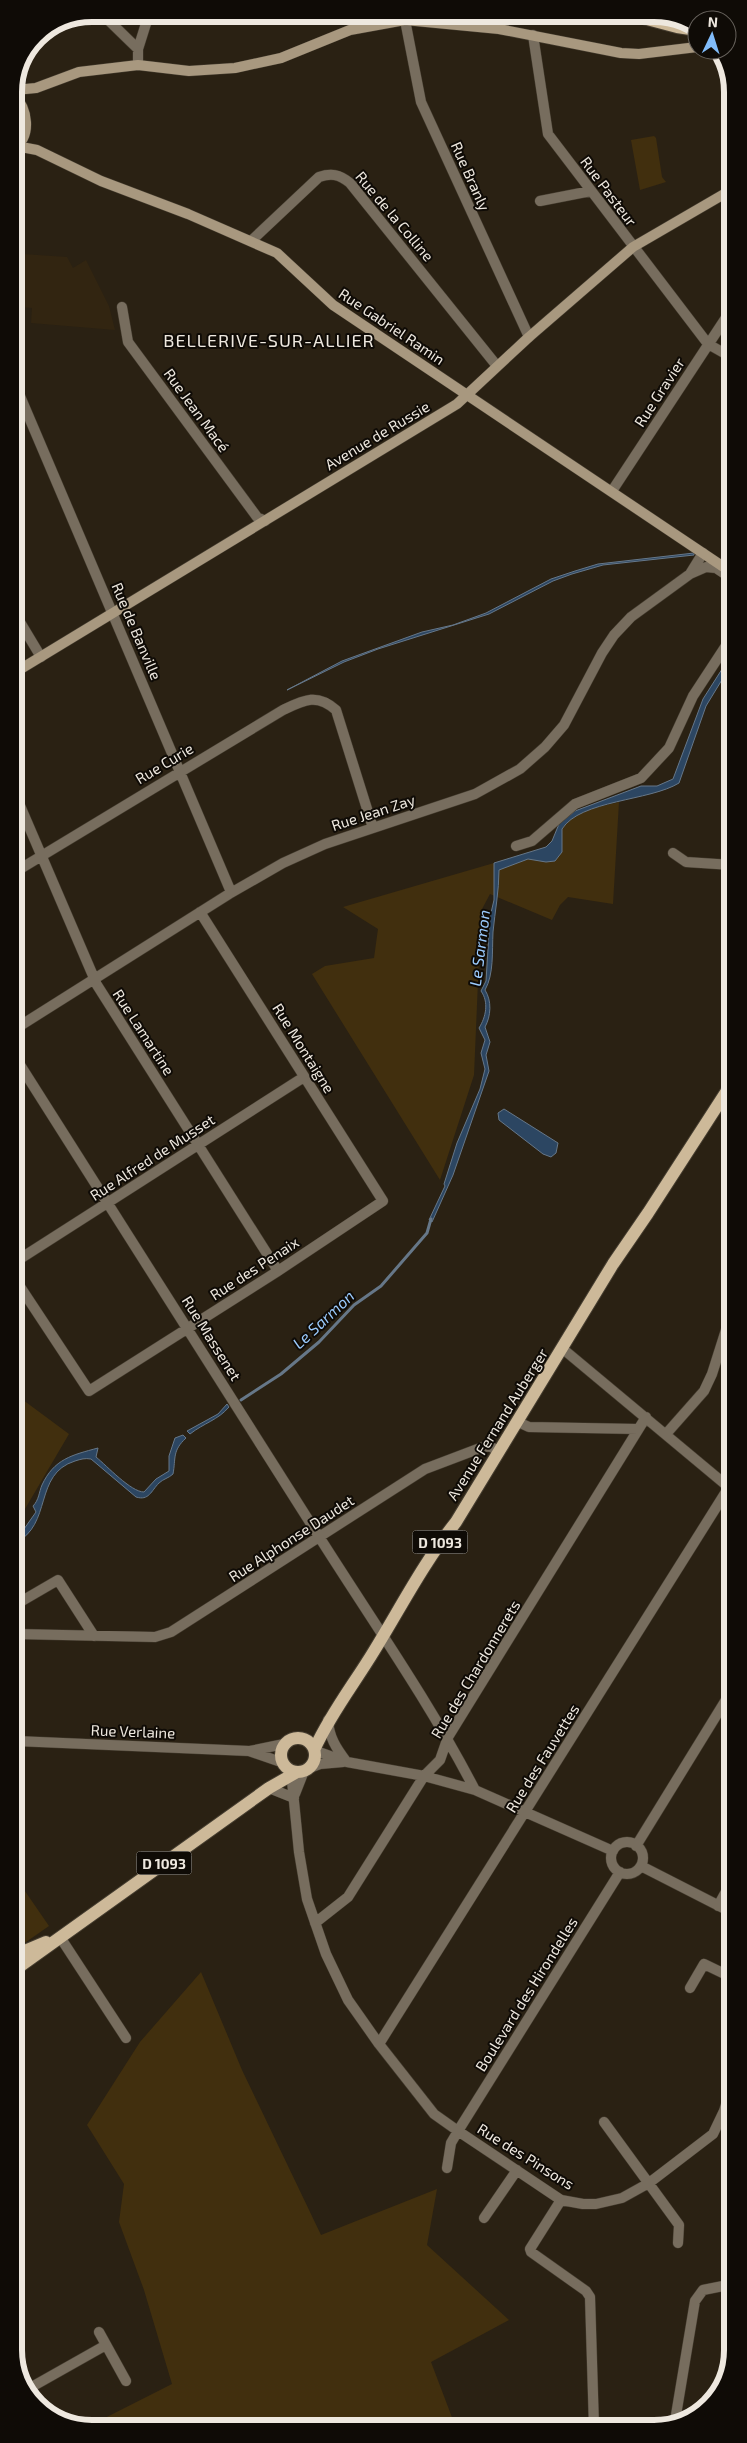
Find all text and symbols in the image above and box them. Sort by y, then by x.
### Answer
north arrow [687,10,737,60]
text: N [707,13,719,30]
street label: Rue Branly [448,139,494,213]
street label: Rue Pasteur [577,153,641,229]
street label: Rue de la Colline [352,167,438,265]
street label: Rue Gabriel Ramin [336,284,448,368]
district label: BELLERIVE-SUR-ALLIER [163,329,375,351]
street label: Rue Gravier [630,354,688,430]
street label: Rue Jean Macé [161,365,233,455]
street label: Avenue de Russie [322,397,432,473]
street label: Rue de Banville [108,580,166,682]
street label: Rue Curie [132,739,196,787]
street label: Rue Jean Zay [329,790,417,834]
water label: Le Sarmon [465,909,493,987]
street label: Rue Lamartine [110,986,178,1078]
street label: Rue Montaigne [269,1000,339,1096]
street label: Rue Alfred de Musset [86,1110,218,1204]
street label: Rue des Penaix [206,1233,302,1303]
water label: Le Sarmon [288,1286,358,1352]
street label: Rue Massenet [179,1292,245,1384]
street label: Avenue Fernand Auberger [443,1345,551,1503]
street label: Rue Alphonse Daudet [225,1491,357,1585]
road number: D 1093 [412,1530,468,1554]
street label: Rue des Chardonnerets [427,1597,523,1741]
street label: Rue des Fauvettes [501,1700,583,1816]
street label: Rue Verlaine [90,1721,176,1741]
road number: D 1093 [136,1852,192,1875]
street label: Boulevard des Hirondelles [471,1914,581,2074]
street label: Rue des Pinsons [474,2119,578,2193]

